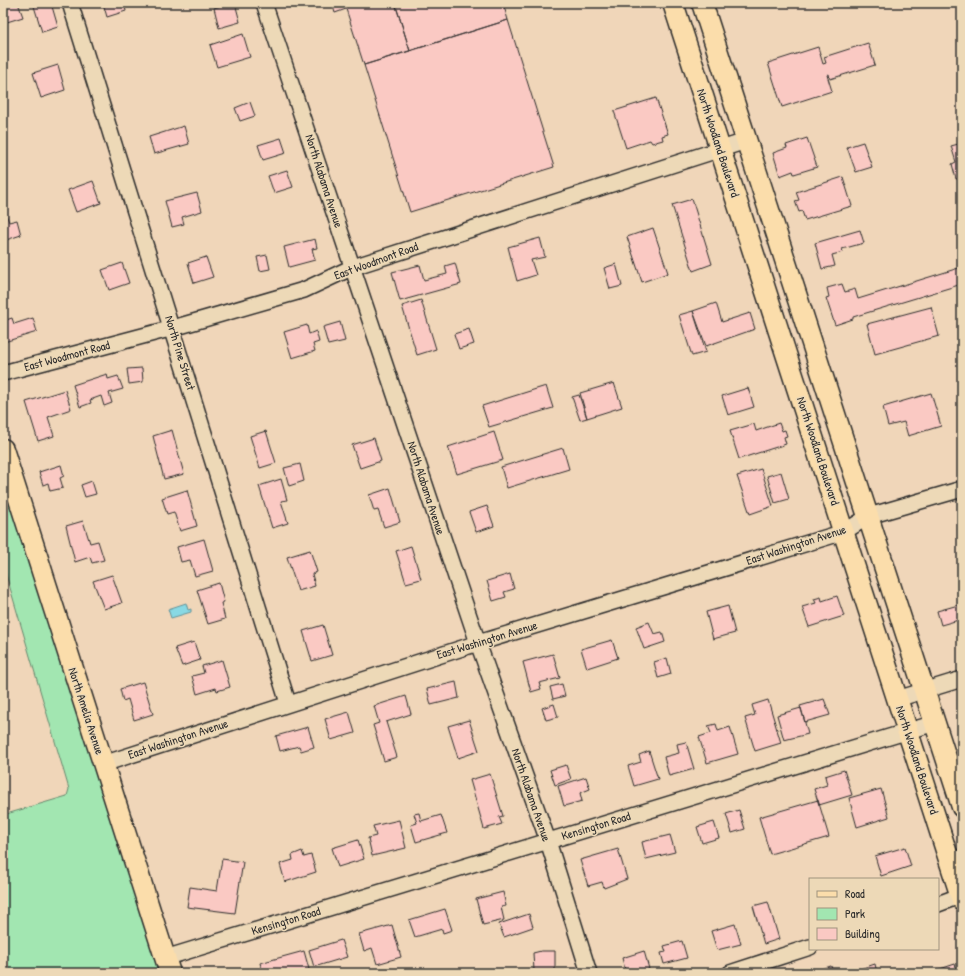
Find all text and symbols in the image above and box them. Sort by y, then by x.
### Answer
street label: North Woodland Boulevard [693,87,744,199]
street label: North Alabama Avenue [301,132,348,230]
street label: East Woodmont Road [331,237,420,284]
street label: North Pine Street [161,313,200,393]
street label: East Woodmont Road [22,336,112,375]
street label: North Woodland Boulevard [793,395,844,507]
street label: North Alabama Avenue [403,439,450,537]
street label: East Washington Avenue [744,520,848,569]
street label: East Washington Avenue [434,616,539,663]
street label: North Amelia Avenue [64,665,109,757]
street label: North Woodland Boulevard [892,704,943,816]
street label: East Washington Avenue [126,714,230,763]
street label: North Alabama Avenue [508,746,555,844]
street label: Kensington Road [559,807,633,844]
legend [809,878,939,950]
text: Road [845,885,865,902]
street label: Kensington Road [249,902,323,939]
text: Park [845,905,865,922]
text: Building [845,925,880,942]

